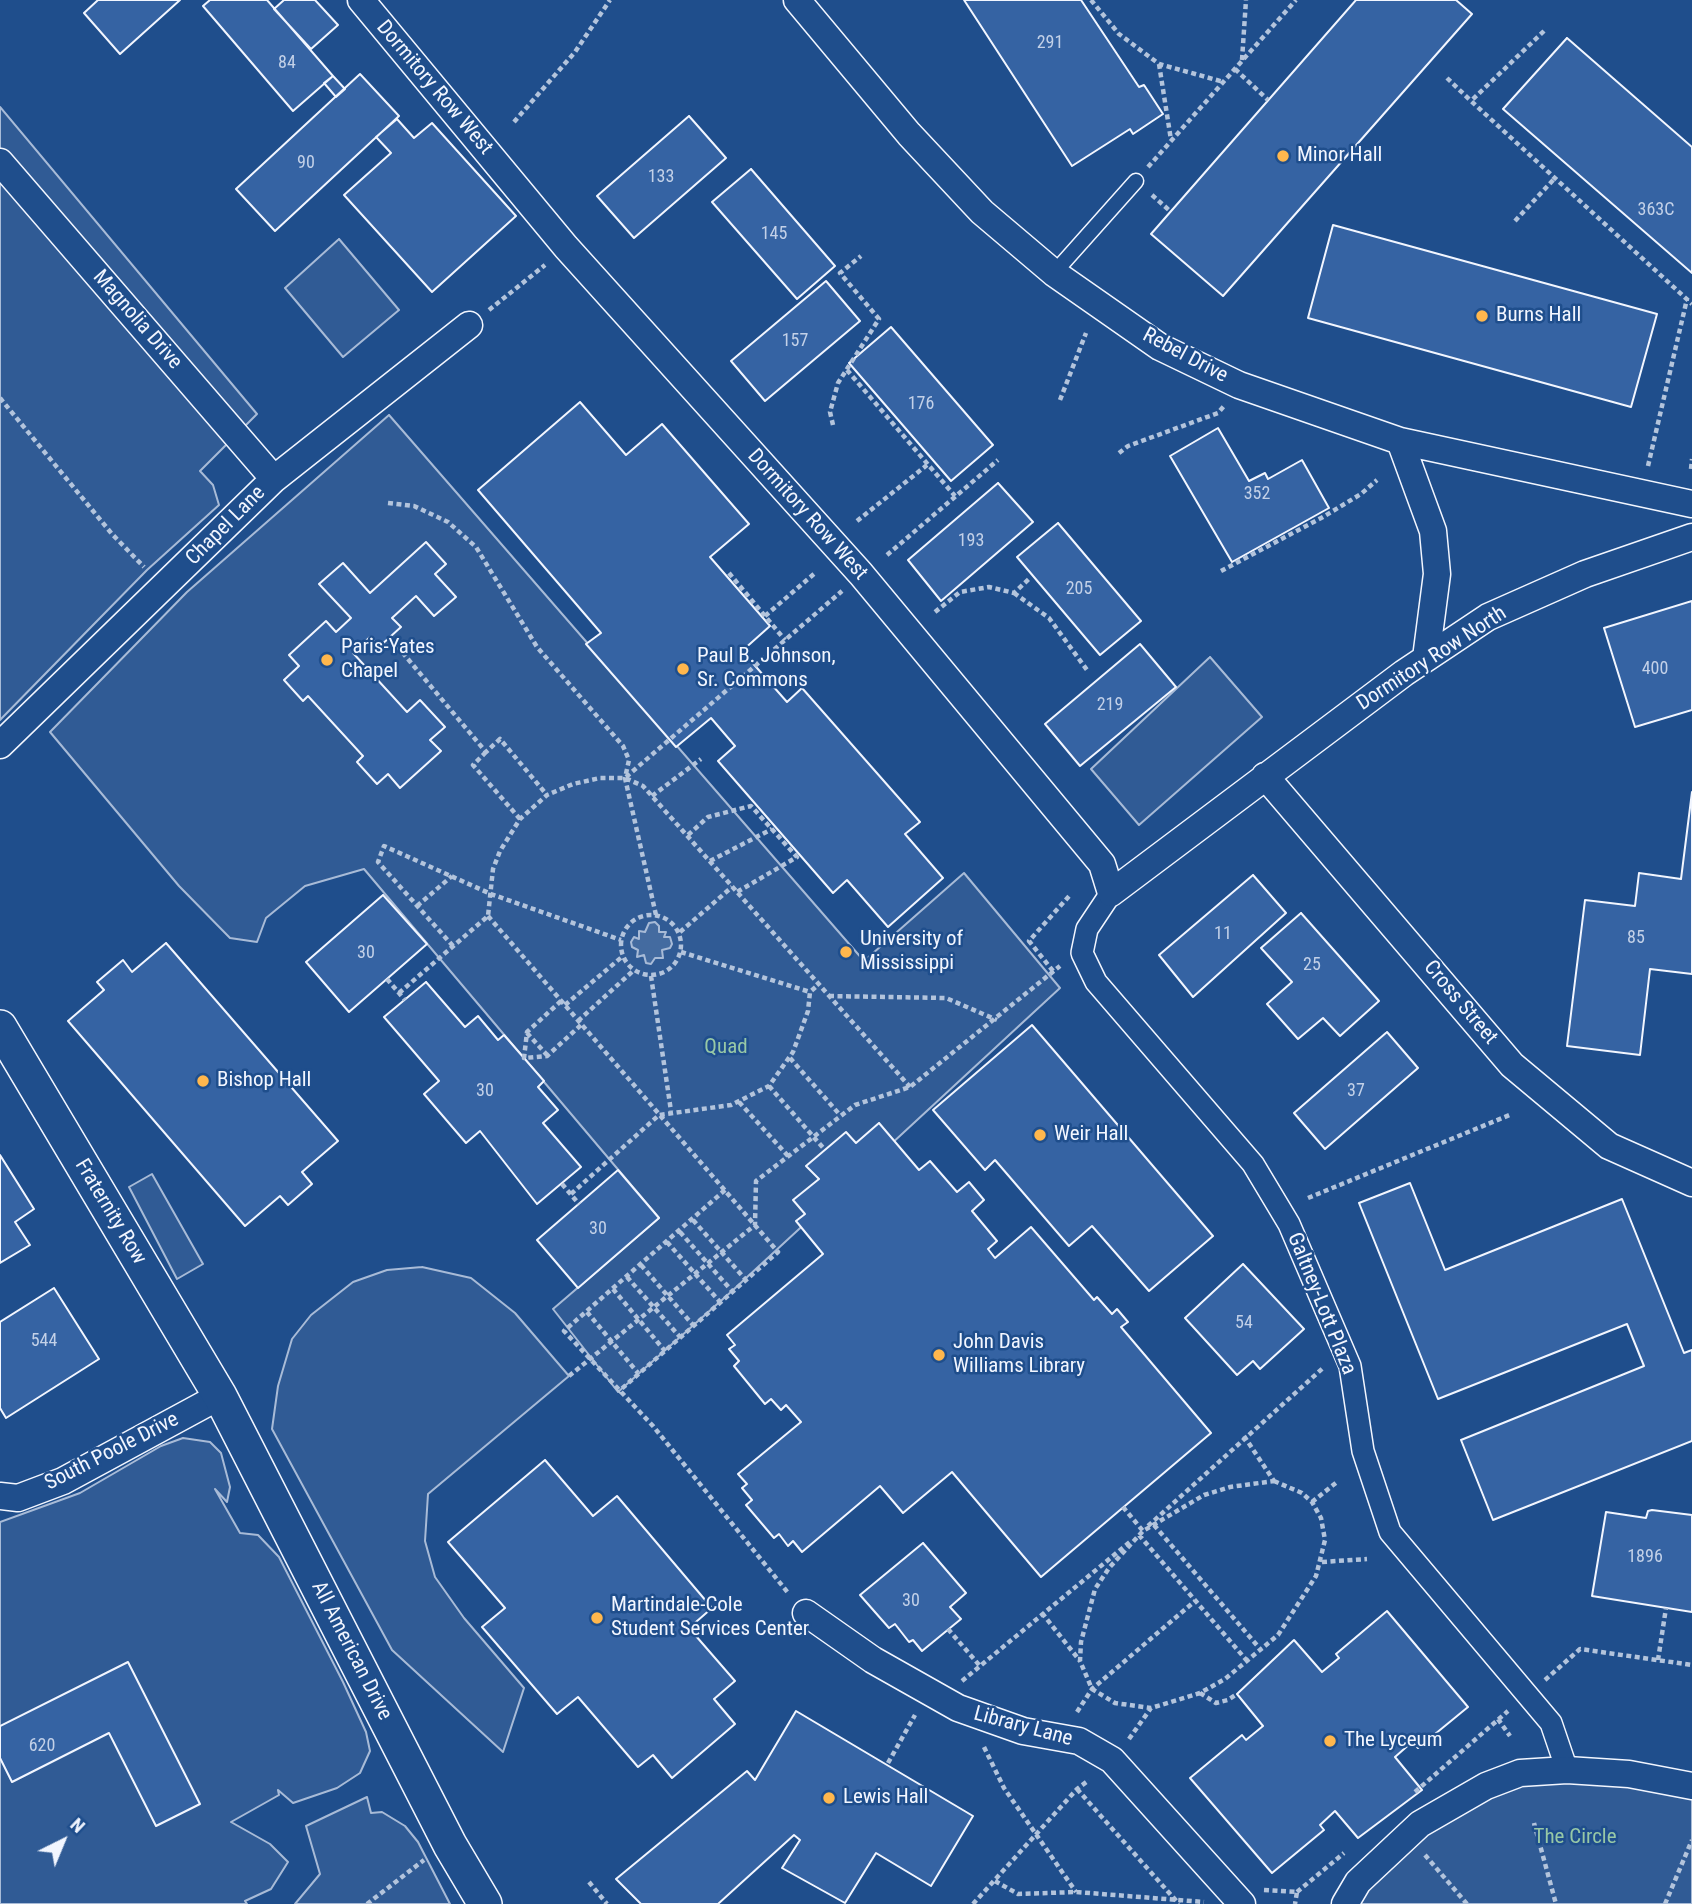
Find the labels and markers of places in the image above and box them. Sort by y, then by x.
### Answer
place label: Minor Hall [1297,143,1382,169]
marker: Minor Hall [1275,148,1291,164]
place label: Burns Hall [1496,303,1581,329]
marker: Burns Hall [1474,308,1490,324]
place label: Paris-Yates Chapel [341,635,435,685]
place label: Paul B. Johnson, Sr. Commons [697,644,836,694]
marker: Paris-Yates Chapel [319,652,335,668]
marker: Paul B. Johnson, Sr. Commons [675,661,691,677]
place label: University of Mississippi [860,927,963,977]
marker: University of Mississippi [838,944,854,960]
place label: Bishop Hall [217,1068,311,1094]
marker: Bishop Hall [195,1073,211,1089]
place label: Weir Hall [1054,1122,1128,1148]
marker: Weir Hall [1032,1127,1048,1143]
place label: John Davis Williams Library [953,1330,1085,1380]
marker: John Davis Williams Library [931,1347,947,1363]
place label: Martindale-Cole Student Services Center [611,1593,809,1643]
marker: Martindale-Cole Student Services Center [589,1610,605,1626]
place label: The Lyceum [1344,1728,1442,1754]
marker: The Lyceum [1322,1733,1338,1749]
place label: Lewis Hall [843,1785,928,1811]
marker: Lewis Hall [821,1790,837,1806]

